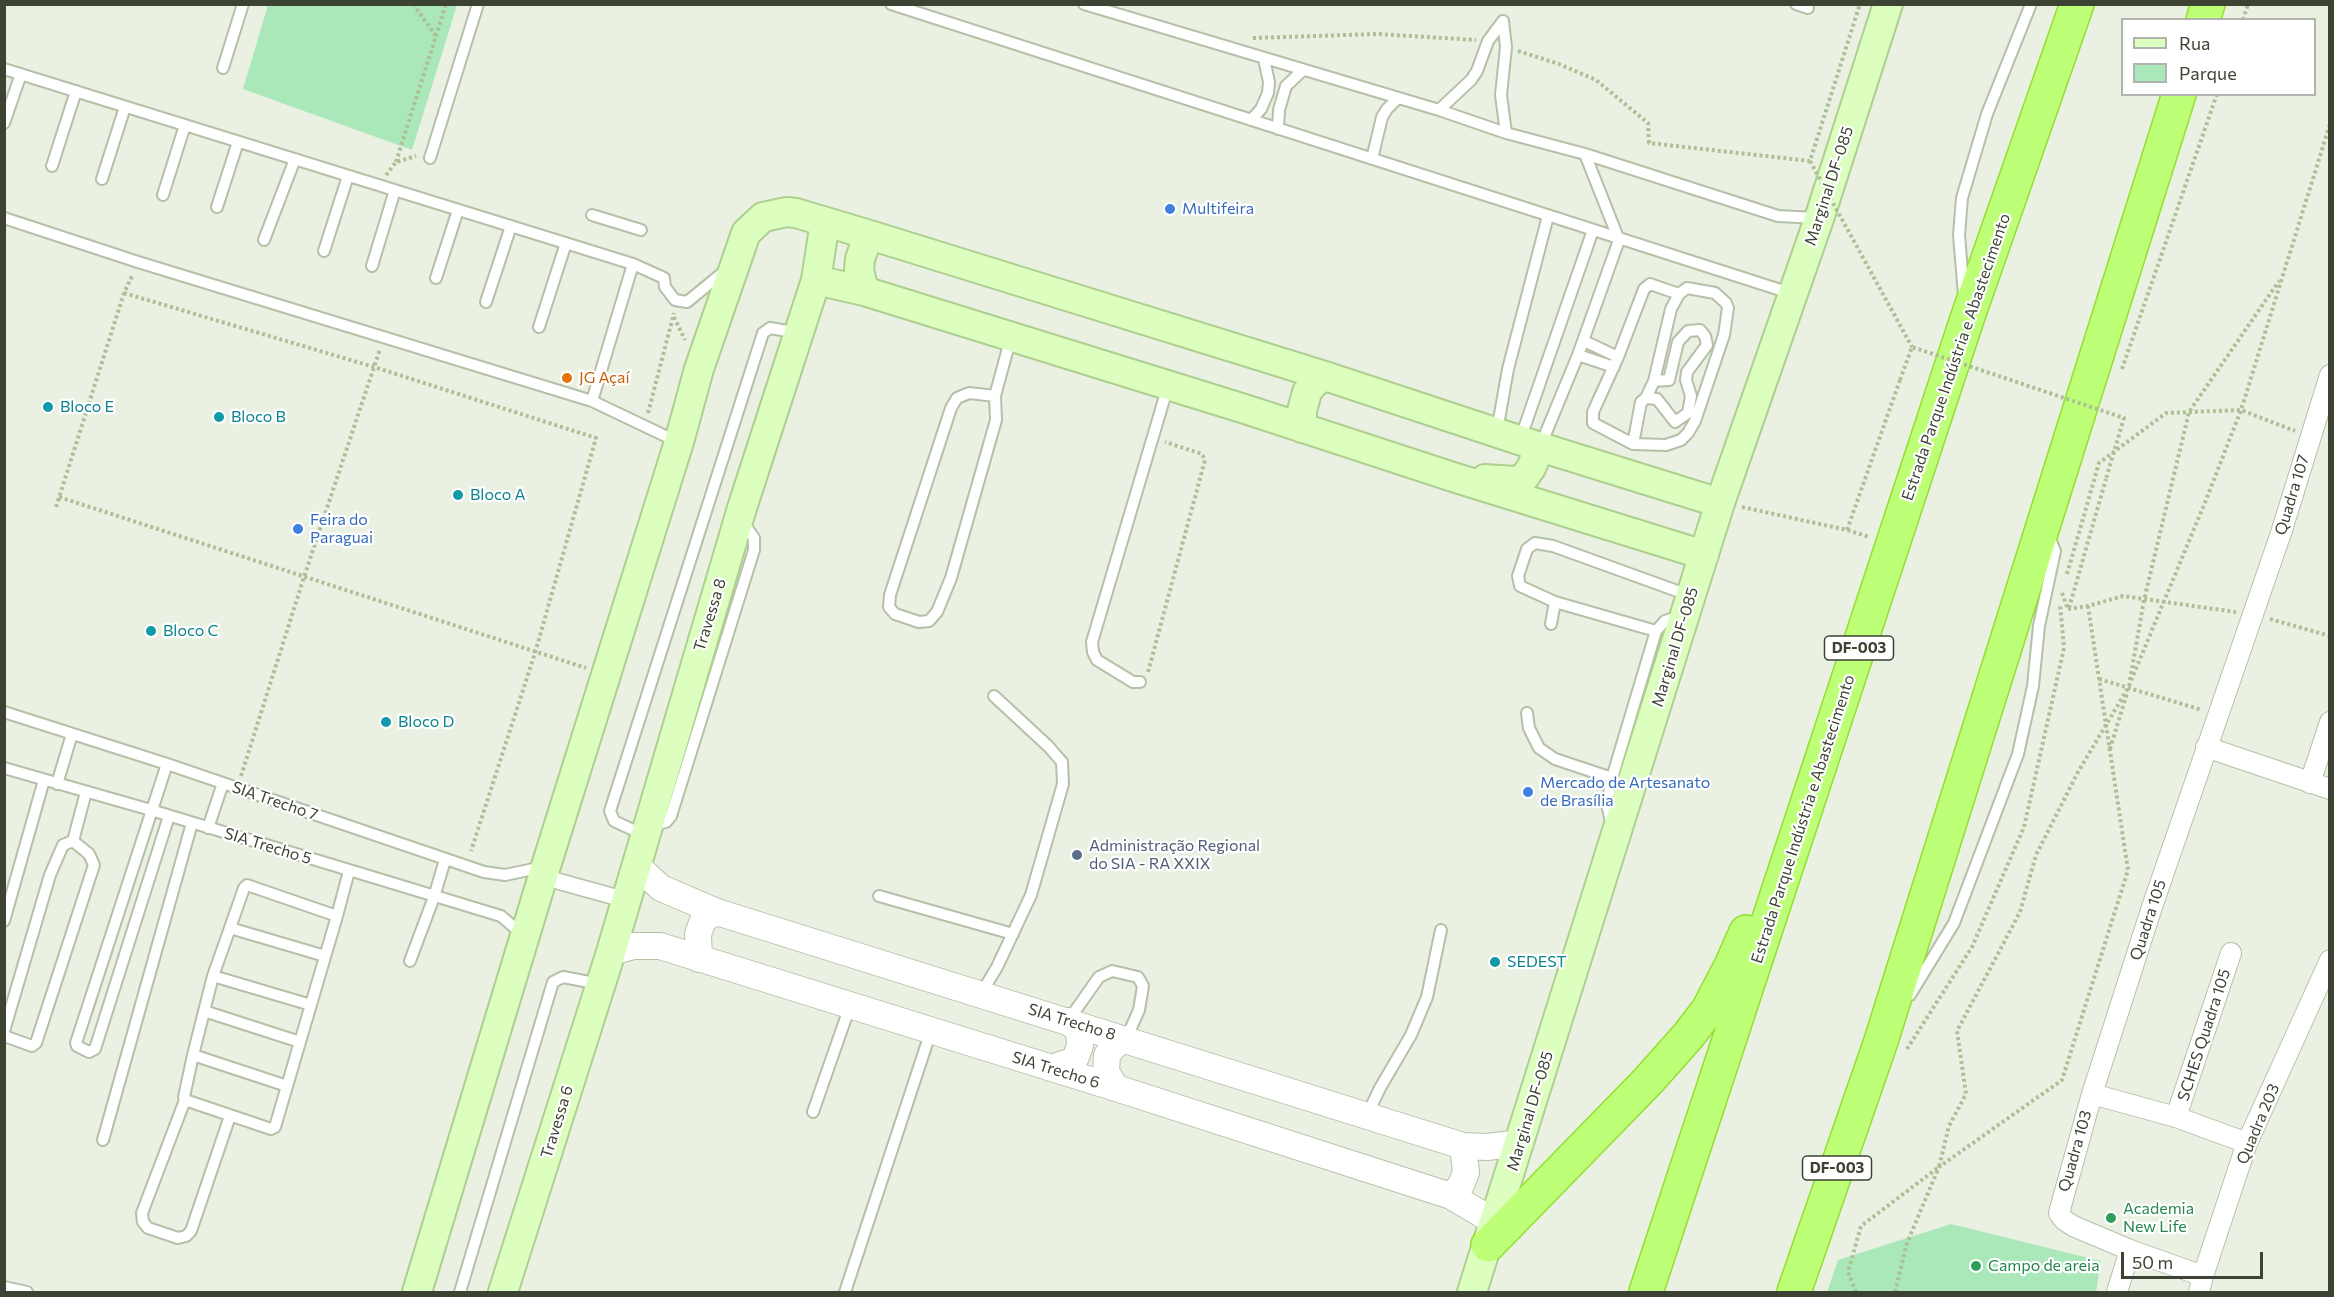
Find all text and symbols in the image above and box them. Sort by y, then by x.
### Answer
legend [2121,18,2316,96]
text: Rua [2179,32,2210,54]
text: Parque [2179,62,2237,84]
street label: Marginal DF-085 [1801,124,1857,248]
place label: Multifeira [1182,199,1254,219]
marker: Multifeira [1163,202,1177,216]
street label: Estrada Parque Indústria e Abastecimento [1898,211,2014,503]
place label: JG Açaí [579,368,630,388]
marker: JG Açaí [560,371,574,385]
place label: Bloco E [60,397,114,417]
marker: Bloco E [41,400,55,414]
place label: Bloco B [231,407,286,427]
marker: Bloco B [212,410,226,424]
street label: Quadra 107 [2271,453,2313,537]
place label: Bloco A [470,485,526,505]
marker: Bloco A [451,488,465,502]
place label: Feira do Paraguai [310,510,373,548]
marker: Feira do Paraguai [291,522,305,536]
street label: Travessa 8 [690,576,730,654]
street label: Marginal DF-085 [1648,585,1702,709]
place label: Bloco C [163,621,218,641]
marker: Bloco C [144,624,158,638]
road number: DF-003 [1824,636,1894,660]
street label: Estrada Parque Indústria e Abastecimento [1747,672,1859,966]
place label: Bloco D [398,712,454,732]
marker: Bloco D [379,715,393,729]
place label: Mercado de Artesanato de Brasília [1540,773,1710,811]
street label: SIA Trecho 7 [230,777,320,825]
marker: Mercado de Artesanato de Brasília [1521,785,1535,799]
street label: SIA Trecho 5 [222,824,314,868]
place label: Administração Regional do SIA - RA XXIX [1089,836,1260,874]
marker: Administração Regional do SIA - RA XXIX [1070,848,1084,862]
street label: Quadra 105 [2126,877,2170,963]
place label: SEDEST [1507,952,1567,972]
marker: SEDEST [1488,955,1502,969]
street label: SCHES Quadra 105 [2174,966,2234,1104]
street label: SIA Trecho 8 [1026,1000,1118,1044]
street label: SIA Trecho 6 [1010,1048,1102,1092]
street label: Marginal DF-085 [1503,1049,1557,1173]
street label: Quadra 203 [2232,1081,2284,1167]
street label: Travessa 6 [537,1083,577,1161]
street label: Quadra 103 [2054,1108,2096,1194]
road number: DF-003 [1802,1156,1872,1180]
place label: Academia New Life [2123,1199,2194,1237]
marker: Academia New Life [2104,1211,2118,1225]
scale bar [2124,1240,2266,1278]
text: 50 m [2132,1251,2173,1273]
place label: Campo de areia [1988,1256,2100,1276]
marker: Campo de areia [1969,1259,1983,1273]

